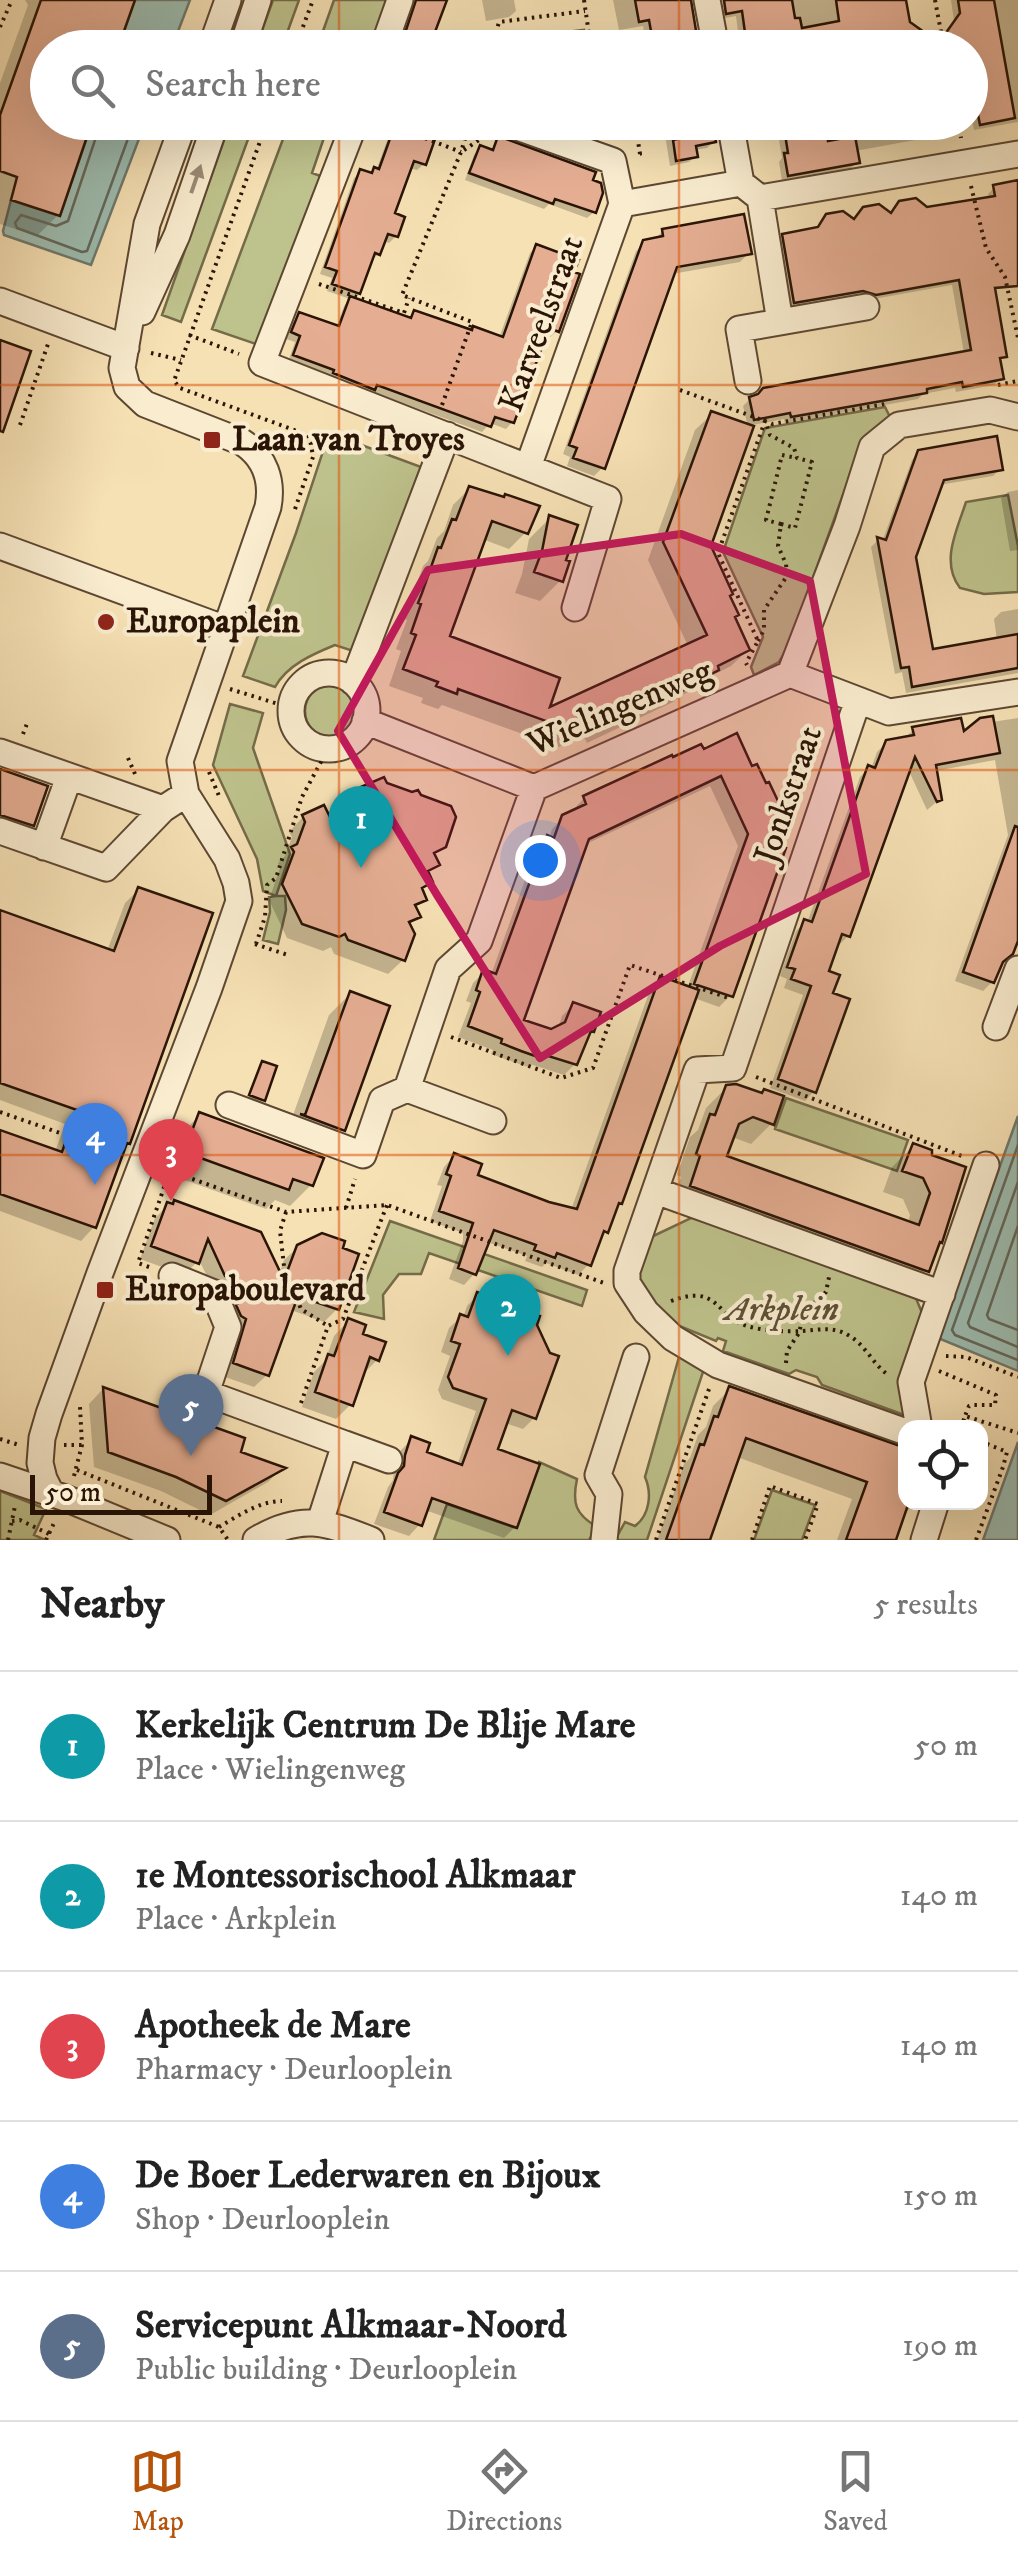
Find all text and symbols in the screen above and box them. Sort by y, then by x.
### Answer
search box [30,30,988,140]
icon: search [65,58,120,113]
text: Search here [145,61,321,109]
one-way arrow [190,163,205,193]
street label: Karveelstraat [490,230,594,418]
place label: Laan van Troyes [232,418,465,462]
marker: Laan van Troyes [201,429,223,451]
place label: Europaplein [126,600,300,644]
marker: Europaplein [95,611,117,633]
street label: Wielingenweg [520,649,720,767]
street label: Jonkstraat [744,720,833,873]
pin: 1 [328,786,394,868]
your location [515,835,566,886]
pin: 4 [62,1102,128,1185]
pin: 3 [138,1118,204,1201]
place label: Europaboulevard [125,1268,366,1312]
pin: 2 [476,1274,540,1356]
marker: Europaboulevard [94,1279,116,1301]
park label: Arkplein [721,1288,839,1332]
pin: 5 [158,1374,224,1456]
map controls [898,1420,988,1510]
button: locate [898,1420,988,1510]
scale bar [30,1470,212,1514]
text: 50 m [45,1475,101,1510]
text: Nearby [40,1579,164,1631]
text: 5 results [874,1585,978,1625]
text: Kerkelijk Centrum De Blije Mare [135,1702,636,1750]
text: 1 [67,1726,78,1766]
text: 50 m [914,1726,978,1766]
text: Place · Wielingenweg [135,1750,405,1790]
text: 1e Montessorischool Alkmaar [135,1852,575,1900]
text: 2 [65,1876,80,1916]
text: 140 m [900,1876,978,1916]
text: Place · Arkplein [135,1900,337,1940]
text: Apotheek de Mare [135,2002,411,2050]
text: 3 [67,2026,78,2066]
text: 140 m [900,2026,978,2066]
text: Pharmacy · Deurlooplein [135,2050,452,2090]
text: De Boer Lederwaren en Bijoux [135,2152,600,2200]
text: 4 [63,2176,82,2216]
text: 150 m [902,2176,978,2216]
text: Shop · Deurlooplein [135,2200,390,2240]
text: Servicepunt Alkmaar-Noord [135,2302,566,2350]
text: 5 [65,2326,80,2366]
text: 190 m [902,2326,978,2366]
text: Public building · Deurlooplein [135,2350,517,2390]
tab: Map [130,2444,185,2539]
tab: Directions [446,2444,562,2539]
tab: Saved [823,2444,888,2539]

